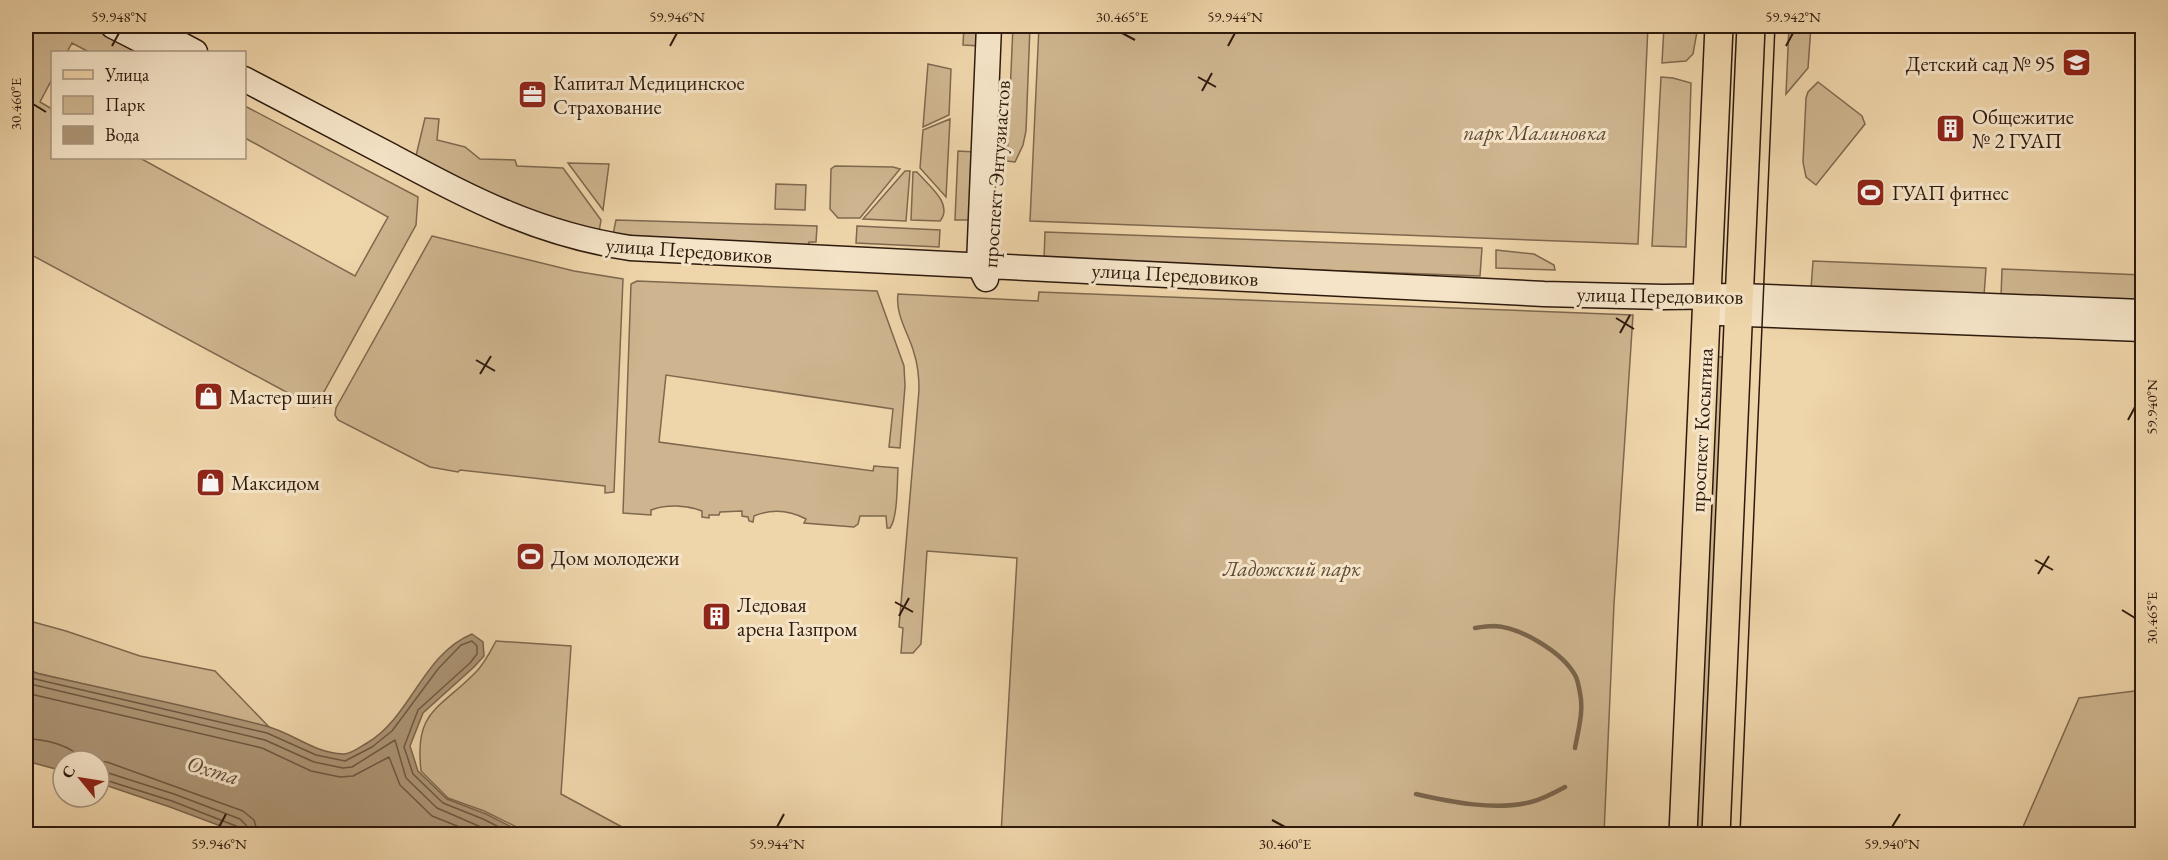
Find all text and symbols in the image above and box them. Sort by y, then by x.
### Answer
text: 59.948°N [91,7,147,26]
text: 59.946°N [649,7,705,26]
text: 30.465°E [1096,7,1149,26]
text: 59.944°N [1207,7,1263,26]
text: 59.942°N [1765,7,1821,26]
school or university icon: Детский сад № 95 [2060,47,2092,79]
place label: Детский сад № 95 [1906,50,2055,77]
legend [51,51,246,159]
text: Улица [104,63,150,86]
place label: Капитал Медицинское Страхование [553,69,745,120]
text: 30.460°E [6,77,25,130]
office icon: Капитал Медицинское Страхование [516,78,548,110]
street label: проспект Энтузиастов [976,79,1016,269]
text: Парк [105,93,145,116]
place label: Общежитие № 2 ГУАП [1972,103,2074,154]
building icon: Общежитие № 2 ГУАП [1935,112,1967,144]
park label: парк Малиновка [1463,119,1607,146]
text: Вода [105,123,140,146]
sports icon: ГУАП фитнес [1855,176,1887,208]
place label: ГУАП фитнес [1892,179,2009,206]
street label: улица Передовиков [605,231,773,269]
street label: улица Передовиков [1091,256,1259,292]
street label: улица Передовиков [1576,280,1744,310]
street label: проспект Косыгина [1683,347,1719,513]
text: 59.940°N [2142,379,2161,435]
shop icon: Мастер шин [192,380,224,412]
place label: Мастер шин [229,383,333,410]
shop icon: Максидом [194,466,226,498]
place label: Максидом [231,469,320,496]
sports icon: Дом молодежи [514,541,546,573]
place label: Дом молодежи [551,544,680,571]
park label: Ладожский парк [1222,555,1362,582]
place label: Ледовая арена Газпром [737,591,858,642]
text: 30.465°E [2142,591,2161,644]
building icon: Ледовая арена Газпром [700,600,732,632]
water label: Охта [183,748,243,792]
north arrow [51,749,111,809]
text: С [57,762,80,782]
text: 59.946°N [191,834,247,853]
text: 59.944°N [749,834,805,853]
text: 30.460°E [1259,834,1312,853]
text: 59.940°N [1864,834,1920,853]

